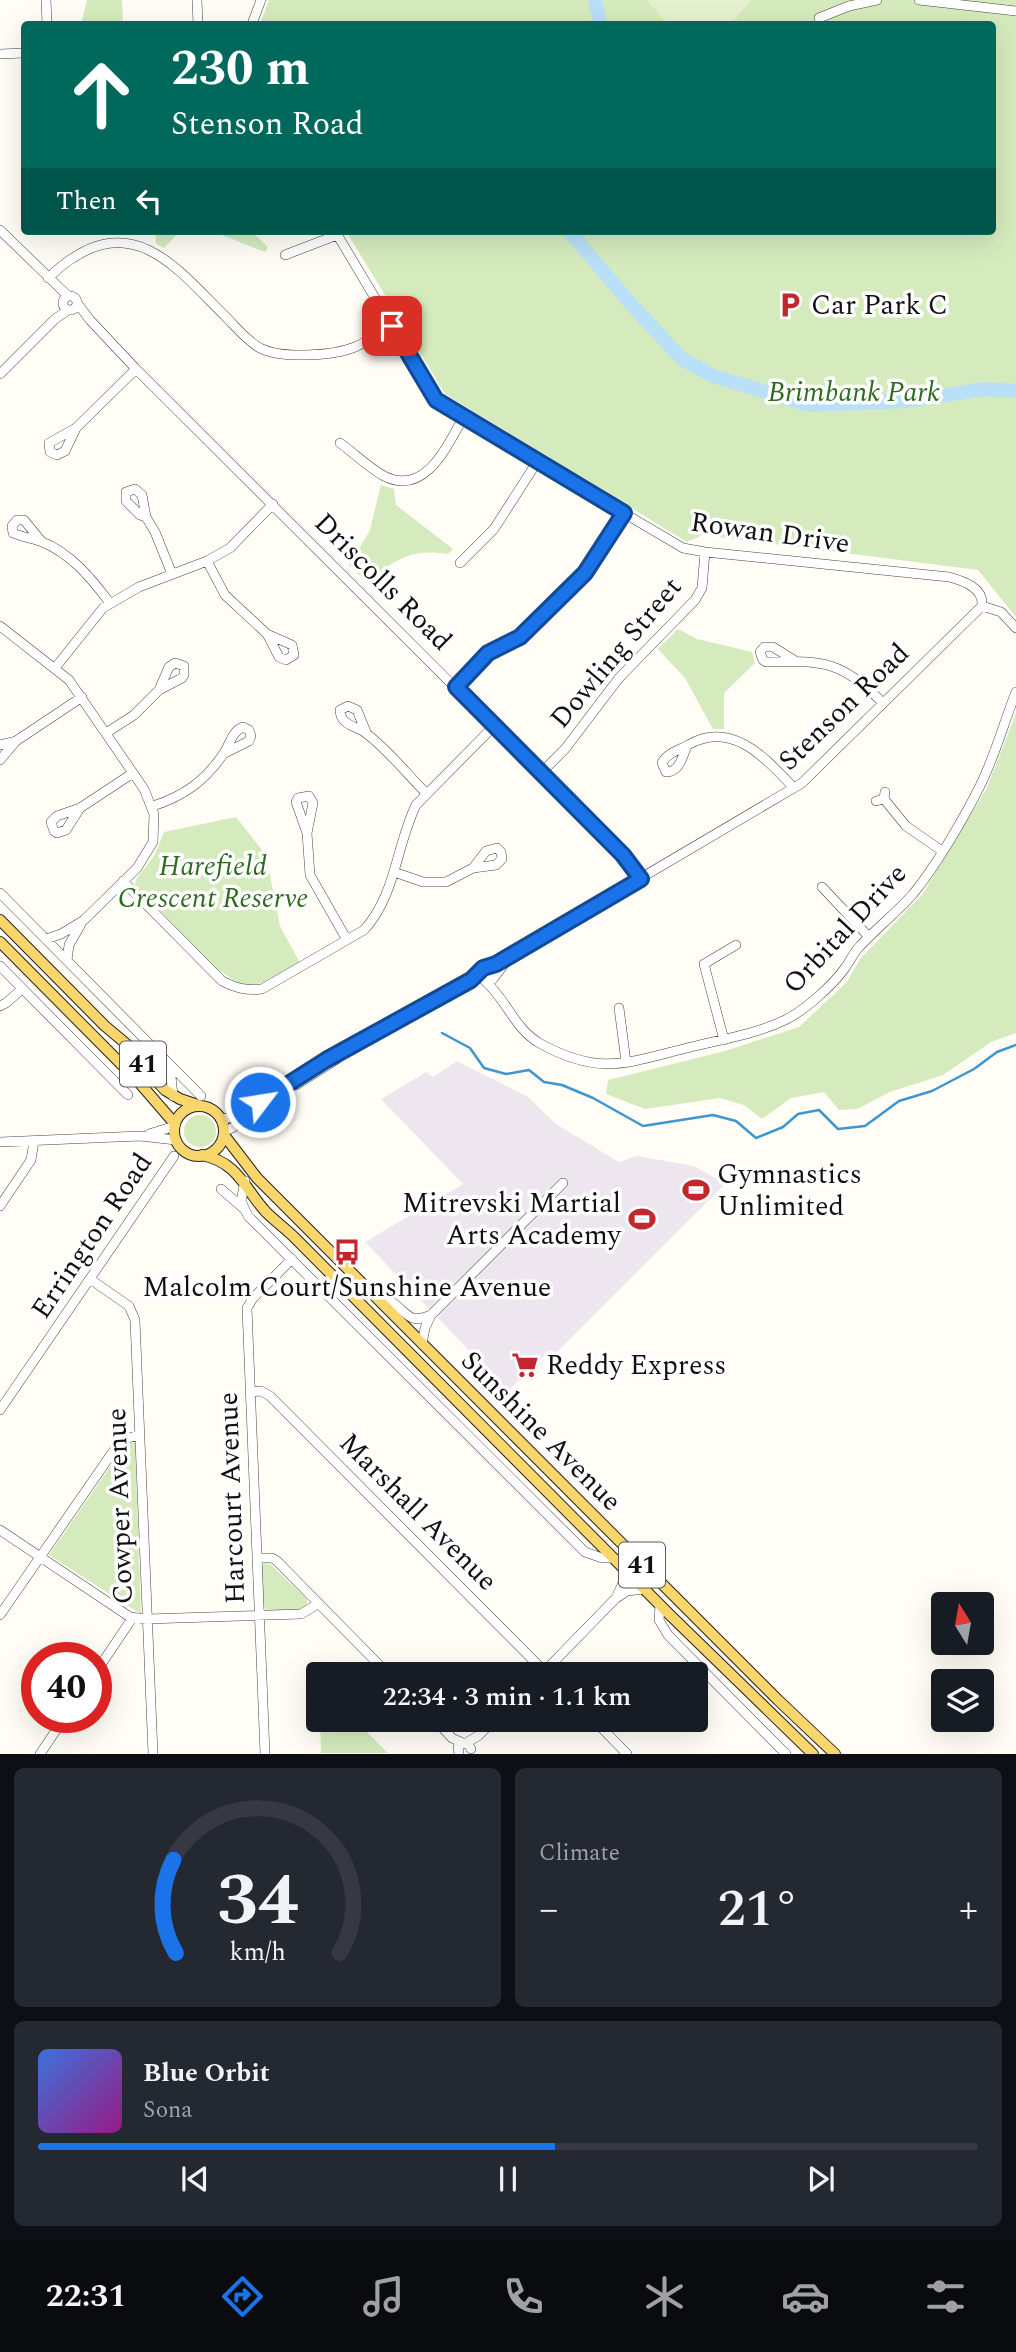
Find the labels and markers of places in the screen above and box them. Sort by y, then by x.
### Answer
place label: Car Park C [811,284,948,327]
parking icon: Car Park C [775,290,805,320]
pin [362,296,422,356]
place label: Gymnastics Unlimited [717,1153,862,1228]
sports icon: Gymnastics Unlimited [681,1175,711,1205]
place label: Mitrevski Martial Arts Academy [402,1182,623,1257]
sports icon: Mitrevski Martial Arts Academy [627,1204,657,1234]
bus stop icon: Malcolm Court/Sunshine Avenue [332,1237,362,1267]
place label: Malcolm Court/Sunshine Avenue [143,1266,551,1309]
place label: Reddy Express [546,1344,726,1387]
supermarket icon: Reddy Express [510,1350,540,1380]

